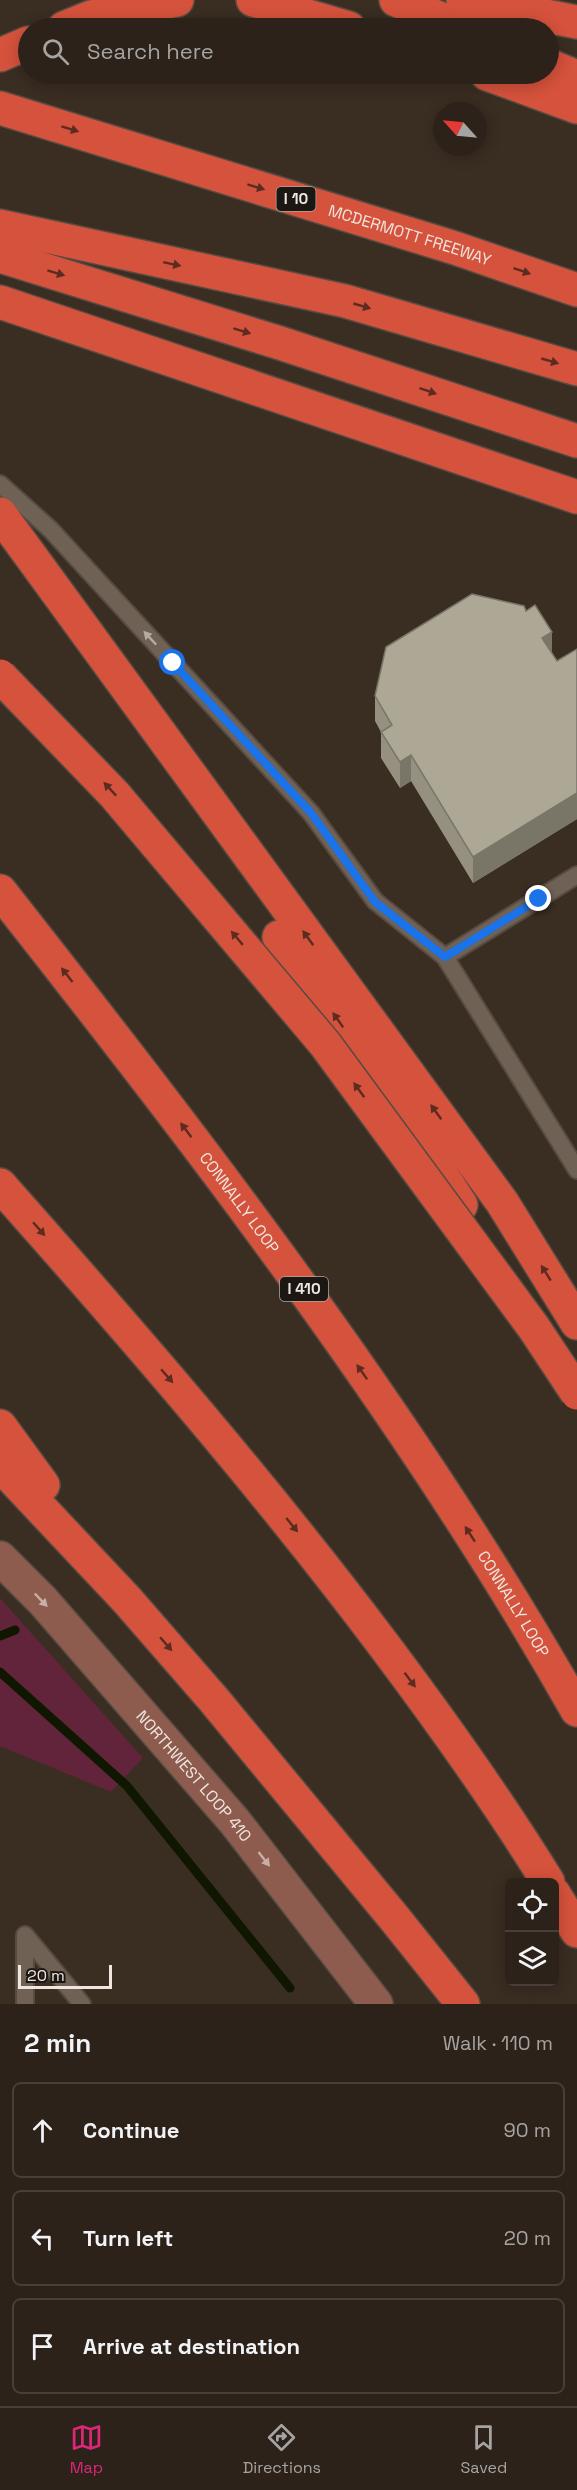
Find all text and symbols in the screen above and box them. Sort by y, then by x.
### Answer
search box [18,18,559,84]
icon: search [39,35,72,68]
text: Search here [87,37,214,65]
north arrow [433,102,487,156]
one-way arrow [61,125,79,134]
one-way arrow [247,183,265,192]
road number: I 10 [276,187,316,211]
street label: MCDERMOTT FREEWAY [326,200,494,271]
one-way arrow [163,260,182,269]
one-way arrow [513,266,531,276]
one-way arrow [47,269,65,279]
one-way arrow [353,302,372,312]
one-way arrow [233,327,251,336]
one-way arrow [541,357,559,366]
one-way arrow [419,387,437,397]
one-way arrow [144,631,157,646]
route start [159,649,185,675]
one-way arrow [103,782,117,797]
route end [525,885,551,911]
one-way arrow [230,930,243,946]
one-way arrow [302,931,314,947]
one-way arrow [61,968,73,983]
one-way arrow [332,1013,344,1029]
one-way arrow [353,1082,365,1098]
one-way arrow [430,1105,442,1120]
one-way arrow [180,1122,192,1137]
street label: CONNALLY LOOP [195,1148,284,1258]
one-way arrow [32,1221,45,1237]
one-way arrow [541,1265,552,1281]
road number: I 410 [280,1277,328,1301]
one-way arrow [356,1365,368,1381]
one-way arrow [160,1368,173,1383]
one-way arrow [286,1517,299,1533]
one-way arrow [465,1526,476,1543]
street label: CONNALLY LOOP [473,1547,554,1661]
one-way arrow [34,1592,48,1607]
one-way arrow [159,1636,172,1652]
one-way arrow [404,1673,416,1688]
street label: NORTHWEST LOOP 410 [132,1706,256,1846]
one-way arrow [258,1851,271,1867]
map controls [505,1878,559,1986]
button: locate [505,1878,559,1932]
button: layers [505,1932,559,1986]
scale bar [18,1962,112,1990]
text: 20 m [27,1965,65,1986]
text: 2 min [24,2026,91,2060]
text: Walk · 110 m [443,2030,553,2056]
icon: ahead [26,2114,59,2147]
text: Continue [83,2116,179,2144]
text: 90 m [504,2117,551,2143]
icon: left [26,2222,59,2255]
text: Turn left [83,2224,173,2252]
text: 20 m [504,2225,551,2251]
icon: arrive [26,2330,59,2363]
text: Arrive at destination [83,2332,300,2360]
tab: Map [70,2421,103,2478]
tab: Directions [243,2421,321,2478]
tab: Saved [461,2421,507,2478]

